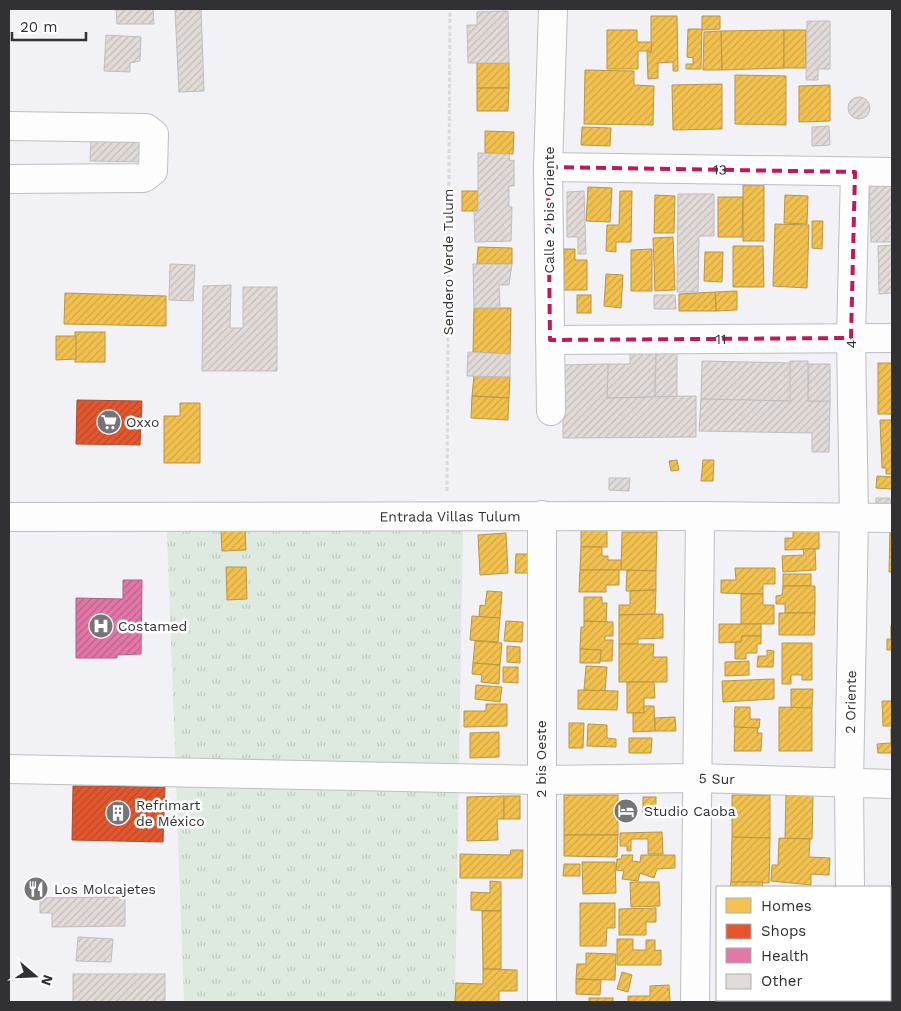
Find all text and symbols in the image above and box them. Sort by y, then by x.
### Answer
scale bar [12,10,86,42]
text: 20 m [20,18,58,36]
street label: Calle 2 bis Oriente [541,147,557,273]
street label: 13 [713,161,727,178]
street label: Sendero Verde Tulum [440,189,456,335]
street label: 11 [715,331,727,347]
street label: 4 [843,340,859,348]
supermarket icon: Oxxo [96,409,122,435]
place label: Oxxo [126,414,159,430]
street label: Entrada Villas Tulum [379,508,521,524]
hospital icon: Costamed [88,613,114,639]
place label: Costamed [118,618,187,634]
street label: 2 Oriente [842,670,859,734]
street label: 2 bis Oeste [533,720,549,798]
street label: 5 Sur [699,770,735,787]
place label: Refrimart de México [136,797,205,829]
hotel icon: Studio Caoba [613,798,639,824]
building icon: Refrimart de México [105,800,131,826]
place label: Studio Caoba [644,803,736,819]
restaurant icon: Los Molcajetes [23,876,49,902]
place label: Los Molcajetes [54,881,156,897]
legend [716,886,891,1001]
text: Homes [761,897,812,915]
text: Shops [761,922,806,940]
text: Health [761,947,809,965]
north arrow [10,951,60,1001]
text: Other [761,972,803,990]
text: N [38,973,57,988]

